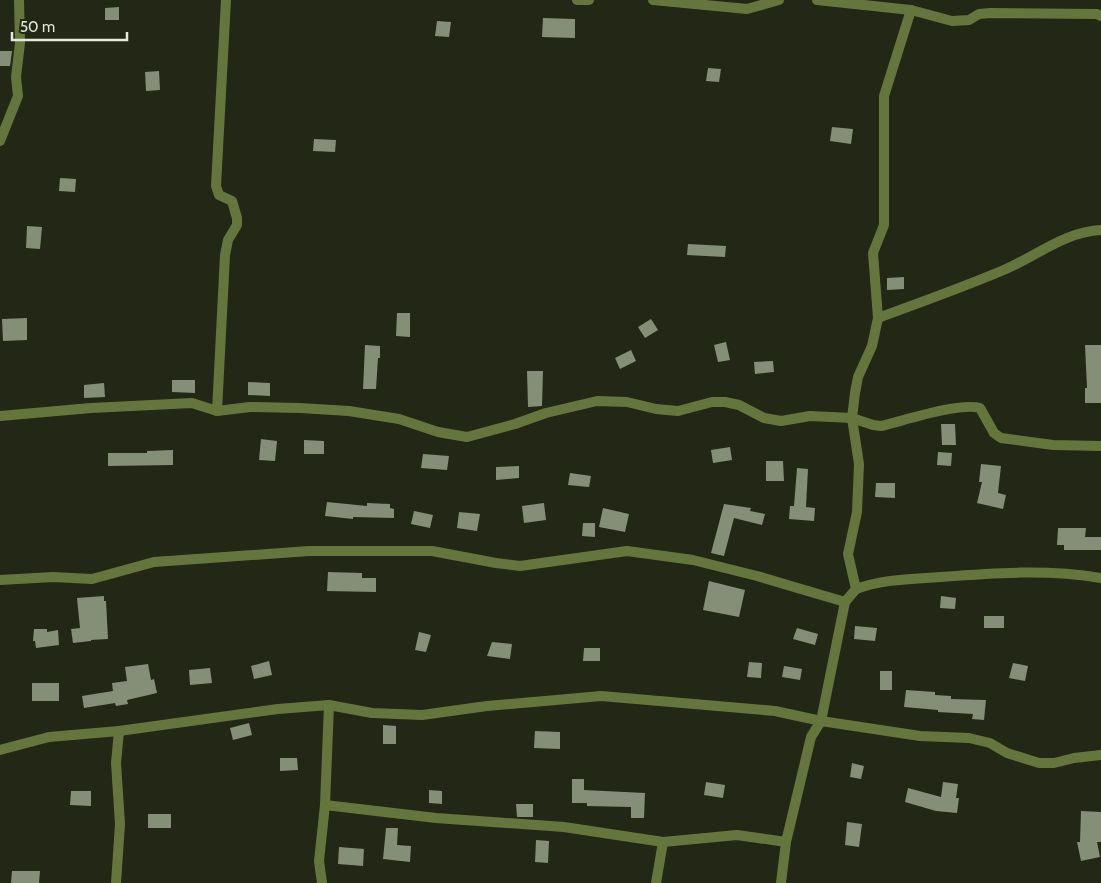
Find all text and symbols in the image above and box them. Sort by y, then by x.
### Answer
scale bar [12,10,128,42]
text: 50 m [20,18,55,36]

